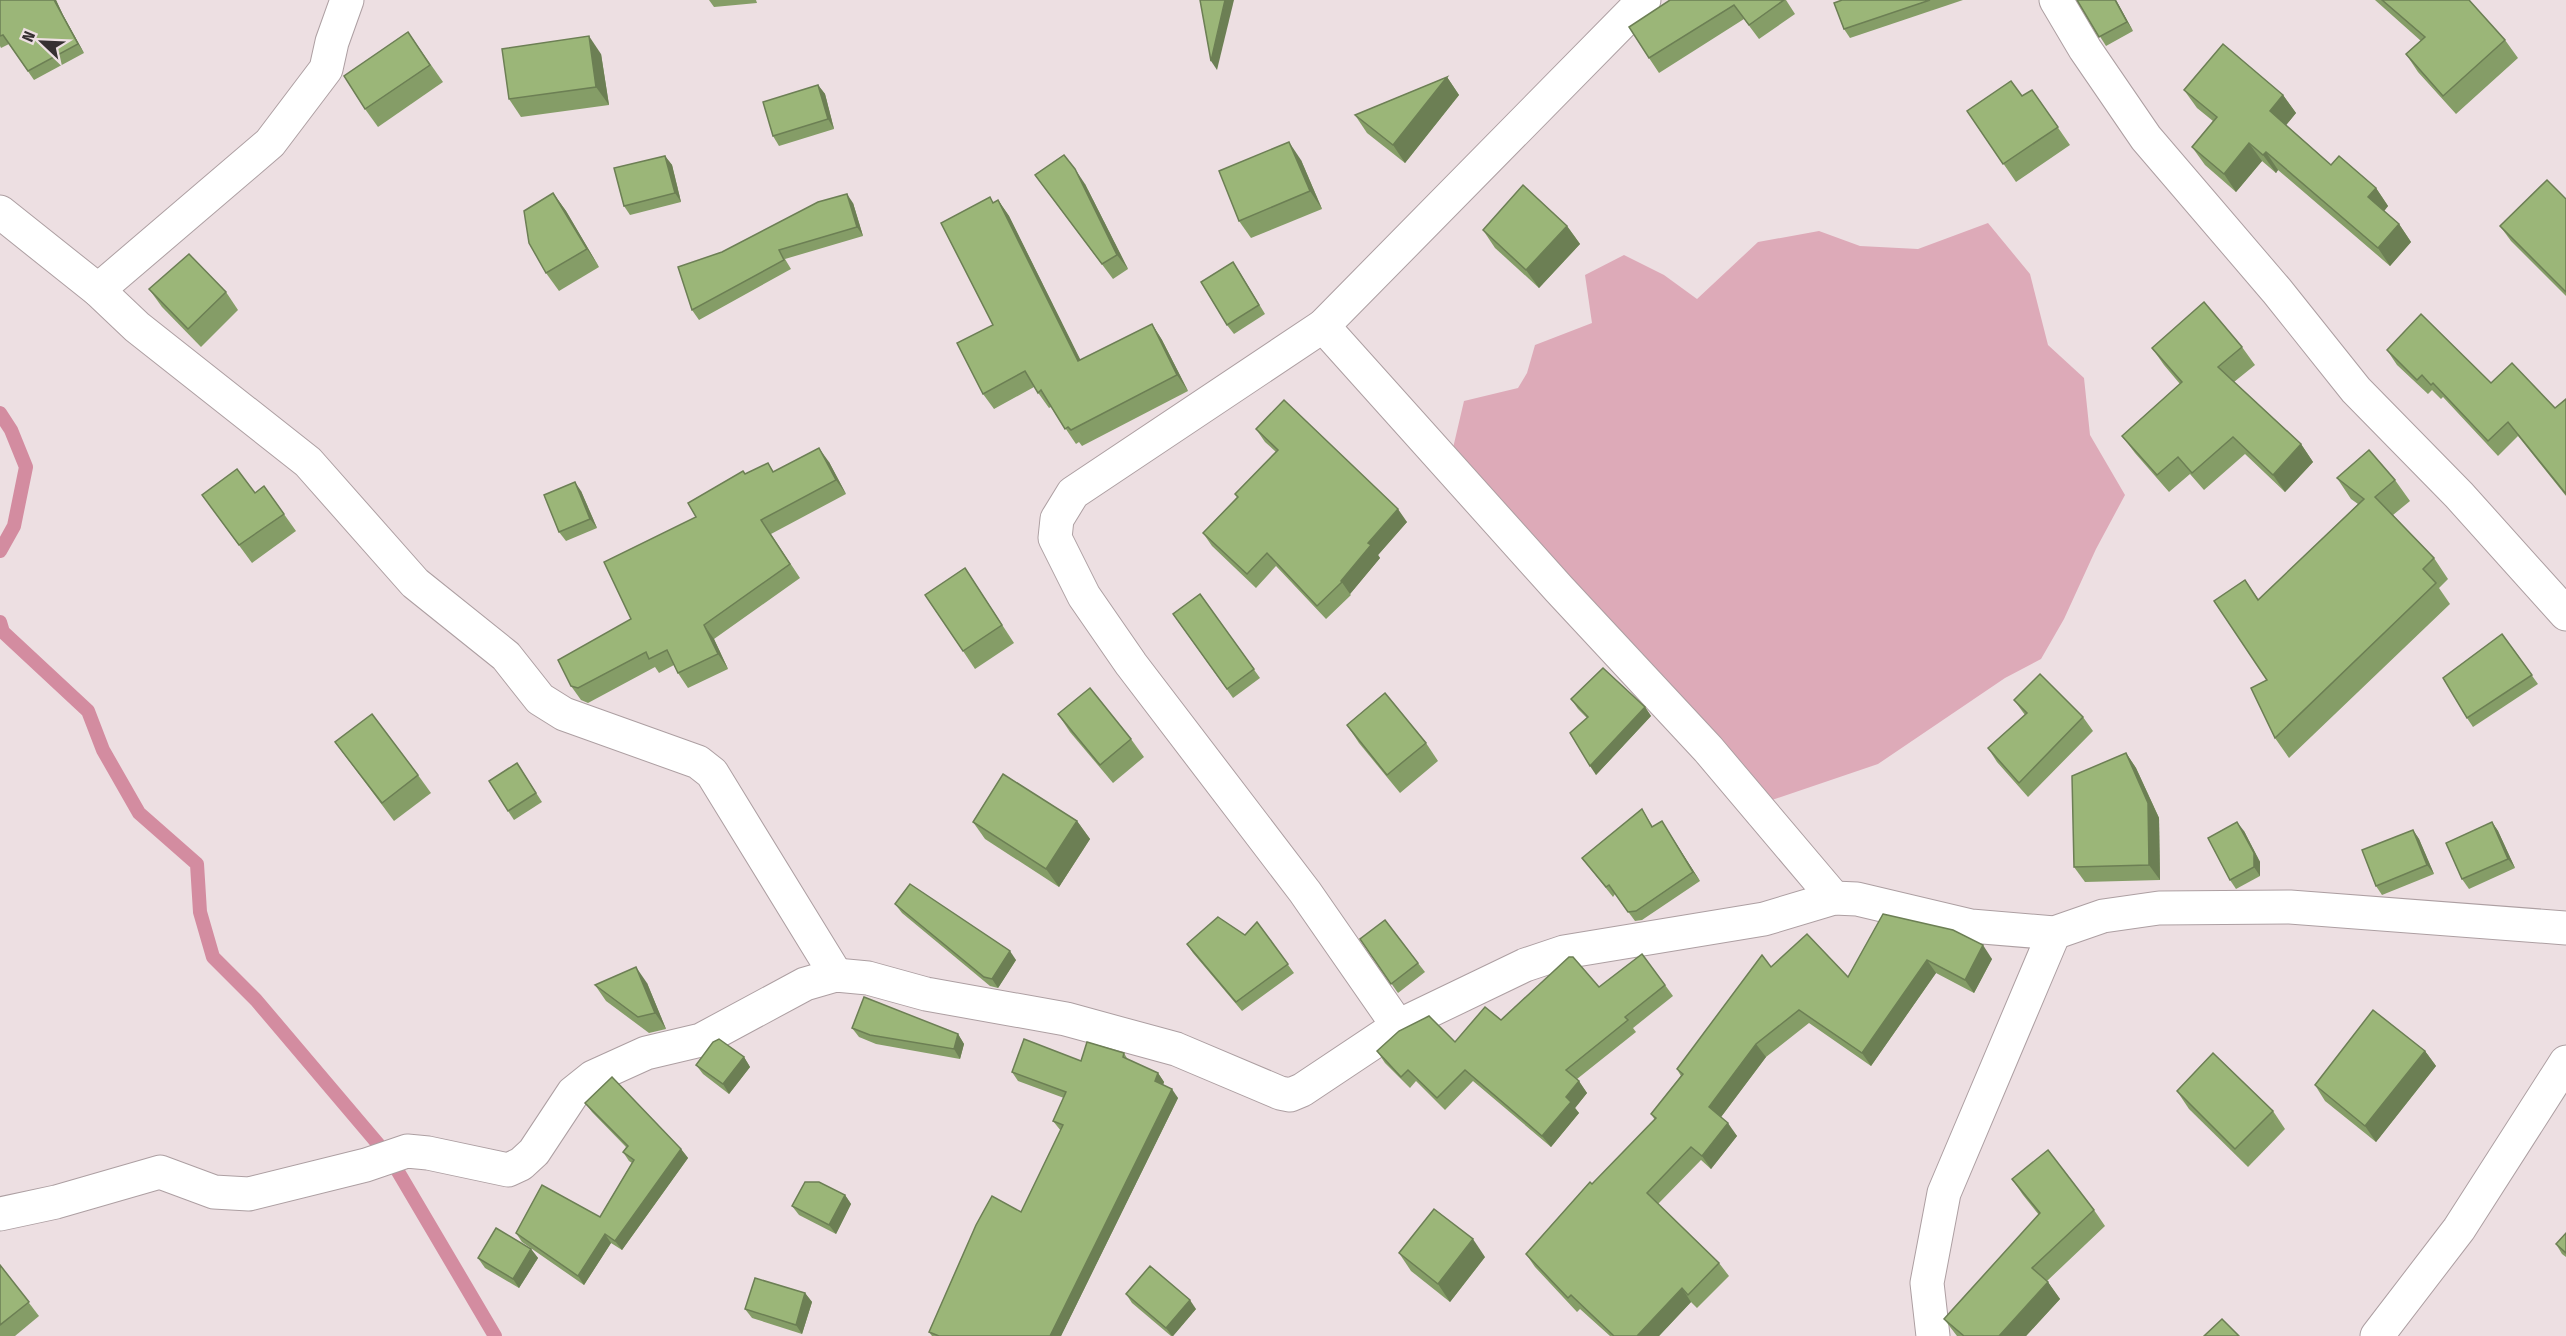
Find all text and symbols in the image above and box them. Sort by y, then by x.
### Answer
north arrow [12,12,72,72]
text: N [18,28,39,44]

